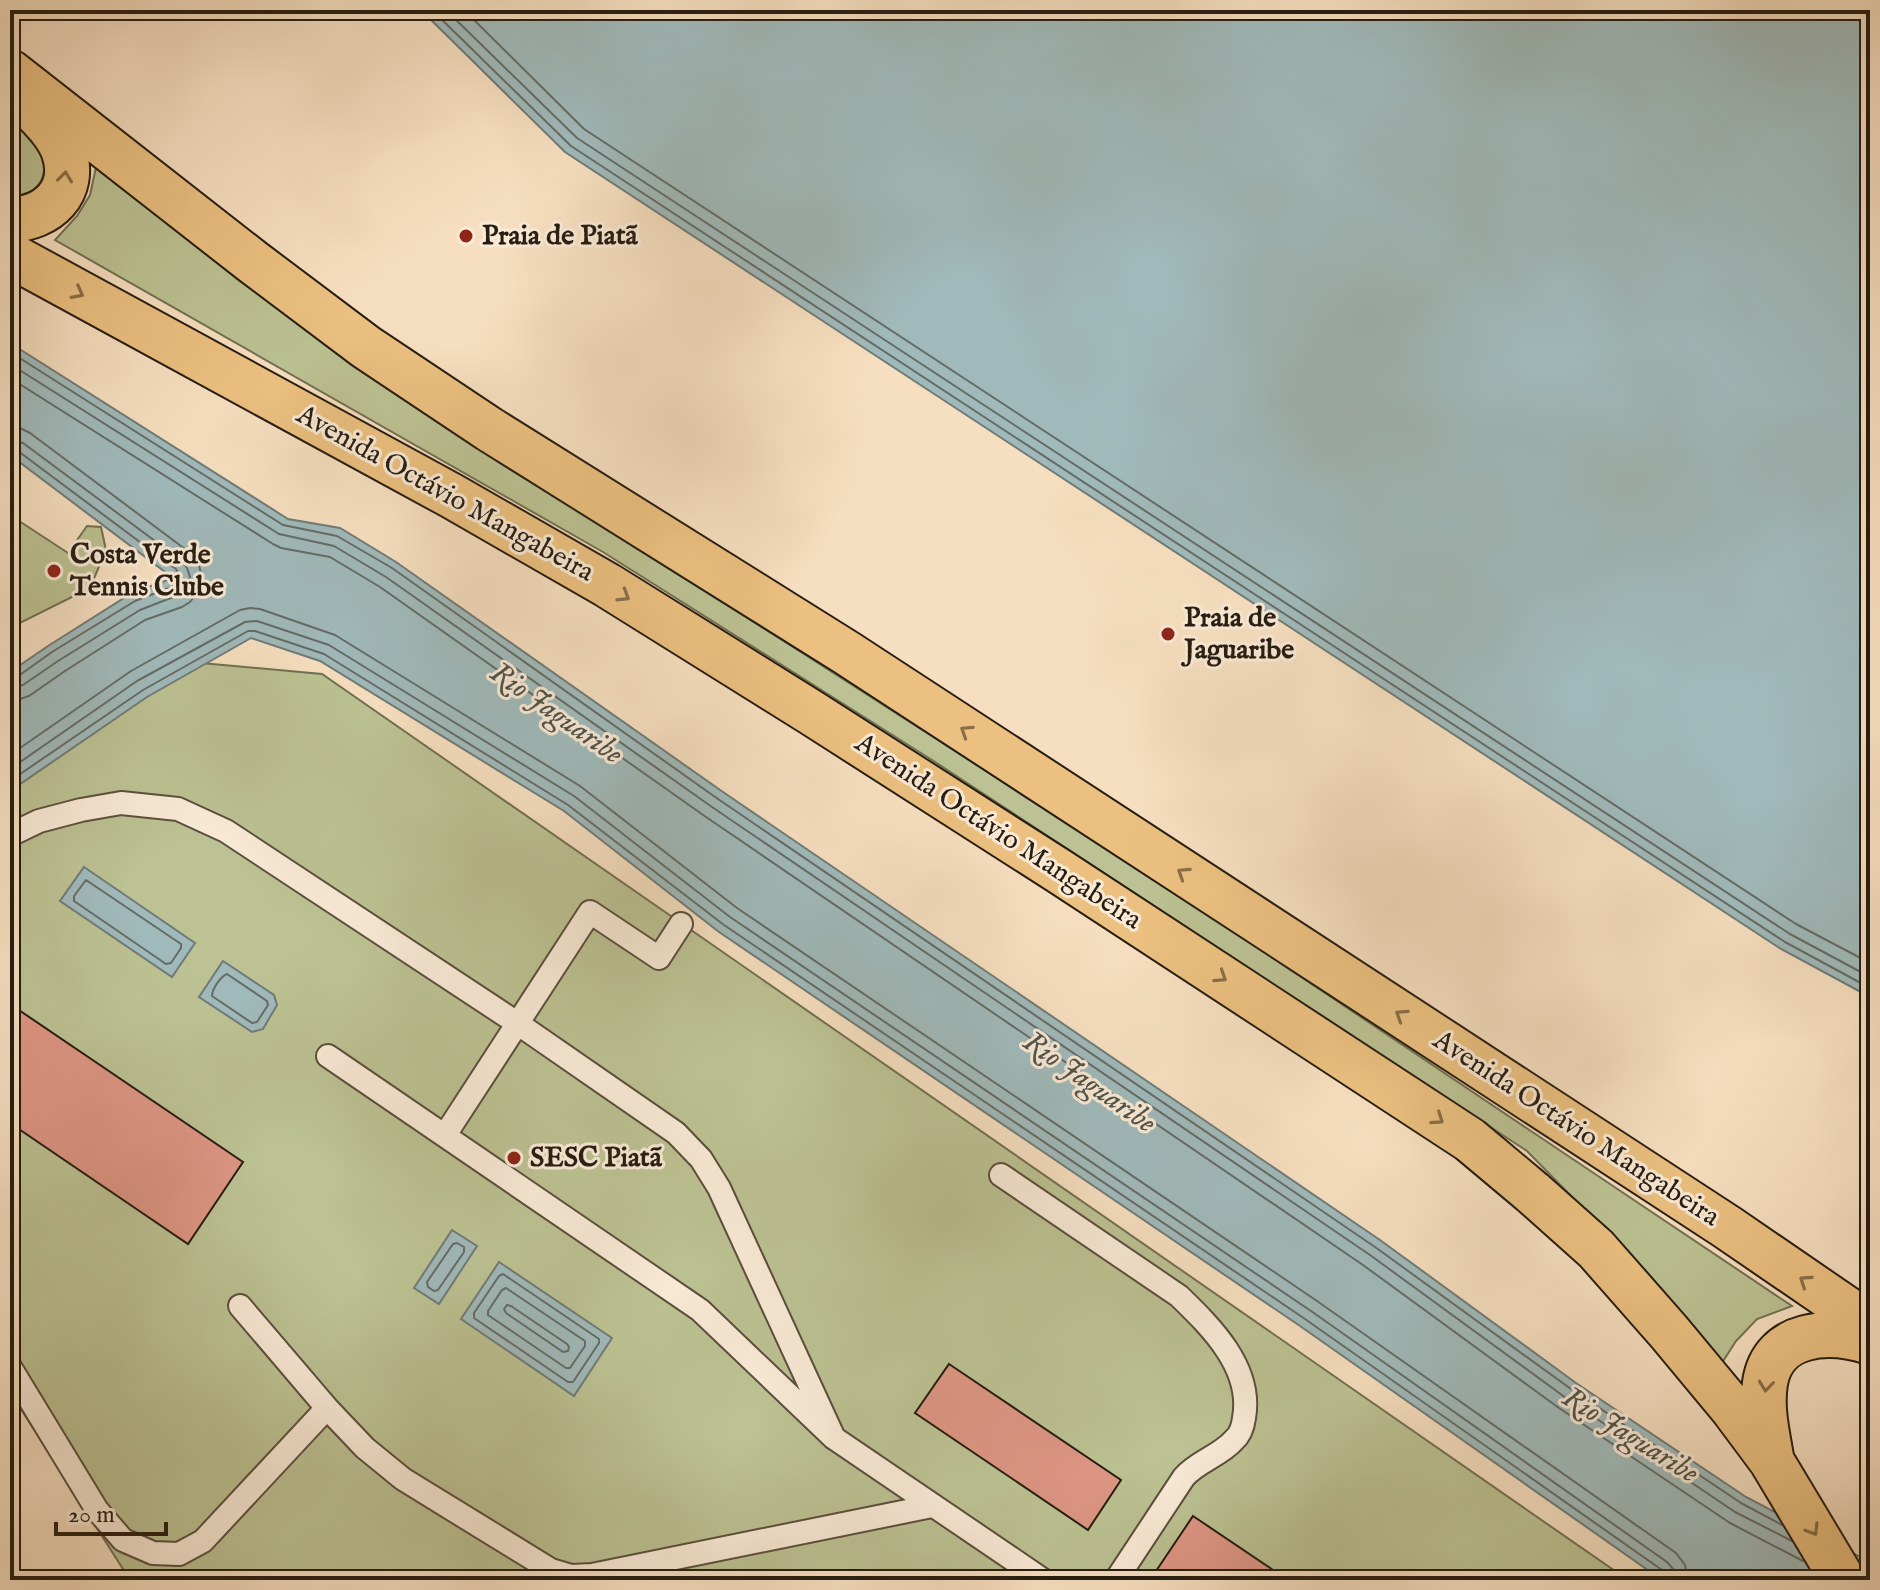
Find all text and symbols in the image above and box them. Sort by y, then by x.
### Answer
one-way arrow [56,171,73,184]
place label: Praia de Piatã [482,219,639,254]
marker: Praia de Piatã [457,227,475,245]
one-way arrow [70,283,84,299]
street label: Avenida Octávio Mangabeira [289,397,601,591]
place label: Costa Verde Tennis Clube [69,538,224,605]
marker: Costa Verde Tennis Clube [45,562,63,580]
one-way arrow [615,586,630,601]
place label: Praia de Jaguaribe [1180,601,1294,668]
marker: Praia de Jaguaribe [1159,625,1177,643]
water label: Rio Jaguaribe [482,654,630,774]
one-way arrow [960,725,974,740]
street label: Avenida Octávio Mangabeira [847,726,1149,938]
one-way arrow [1178,867,1192,882]
one-way arrow [1212,967,1226,982]
one-way arrow [1395,1009,1410,1024]
water label: Rio Jaguaribe [1015,1023,1163,1143]
street label: Avenida Octávio Mangabeira [1425,1023,1727,1235]
one-way arrow [1430,1109,1444,1124]
place label: SESC Piatã [530,1141,663,1176]
marker: SESC Piatã [505,1149,523,1167]
one-way arrow [1800,1276,1814,1291]
water label: Rio Jaguaribe [1555,1379,1705,1493]
one-way arrow [1757,1380,1774,1393]
scale bar [56,1486,166,1536]
text: 20 m [68,1500,115,1531]
one-way arrow [1803,1521,1818,1536]

